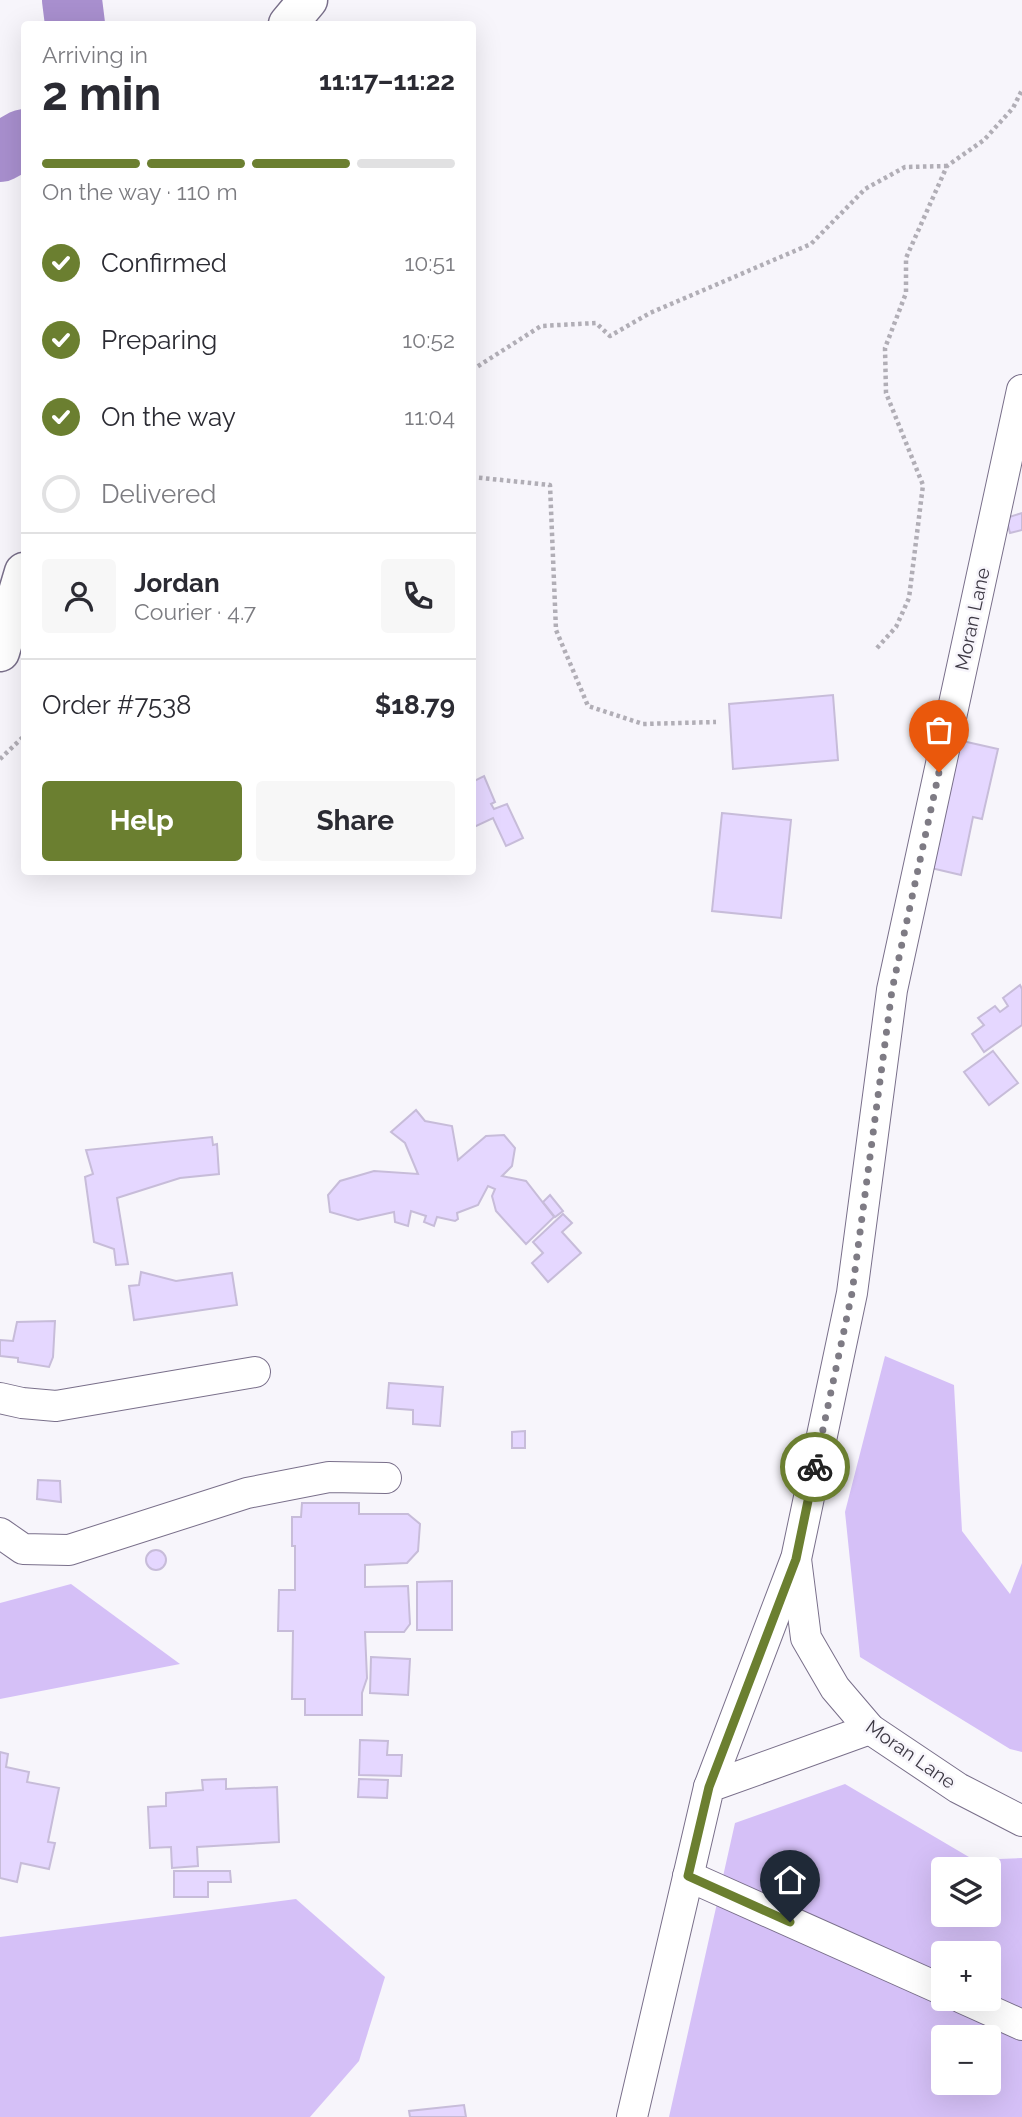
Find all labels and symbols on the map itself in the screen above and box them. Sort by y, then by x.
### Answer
street label: Moran Lane [950,566,994,672]
pin [909,700,969,772]
courier [780,1432,850,1502]
street label: Moran Lane [862,1715,960,1793]
pin [760,1850,820,1922]

